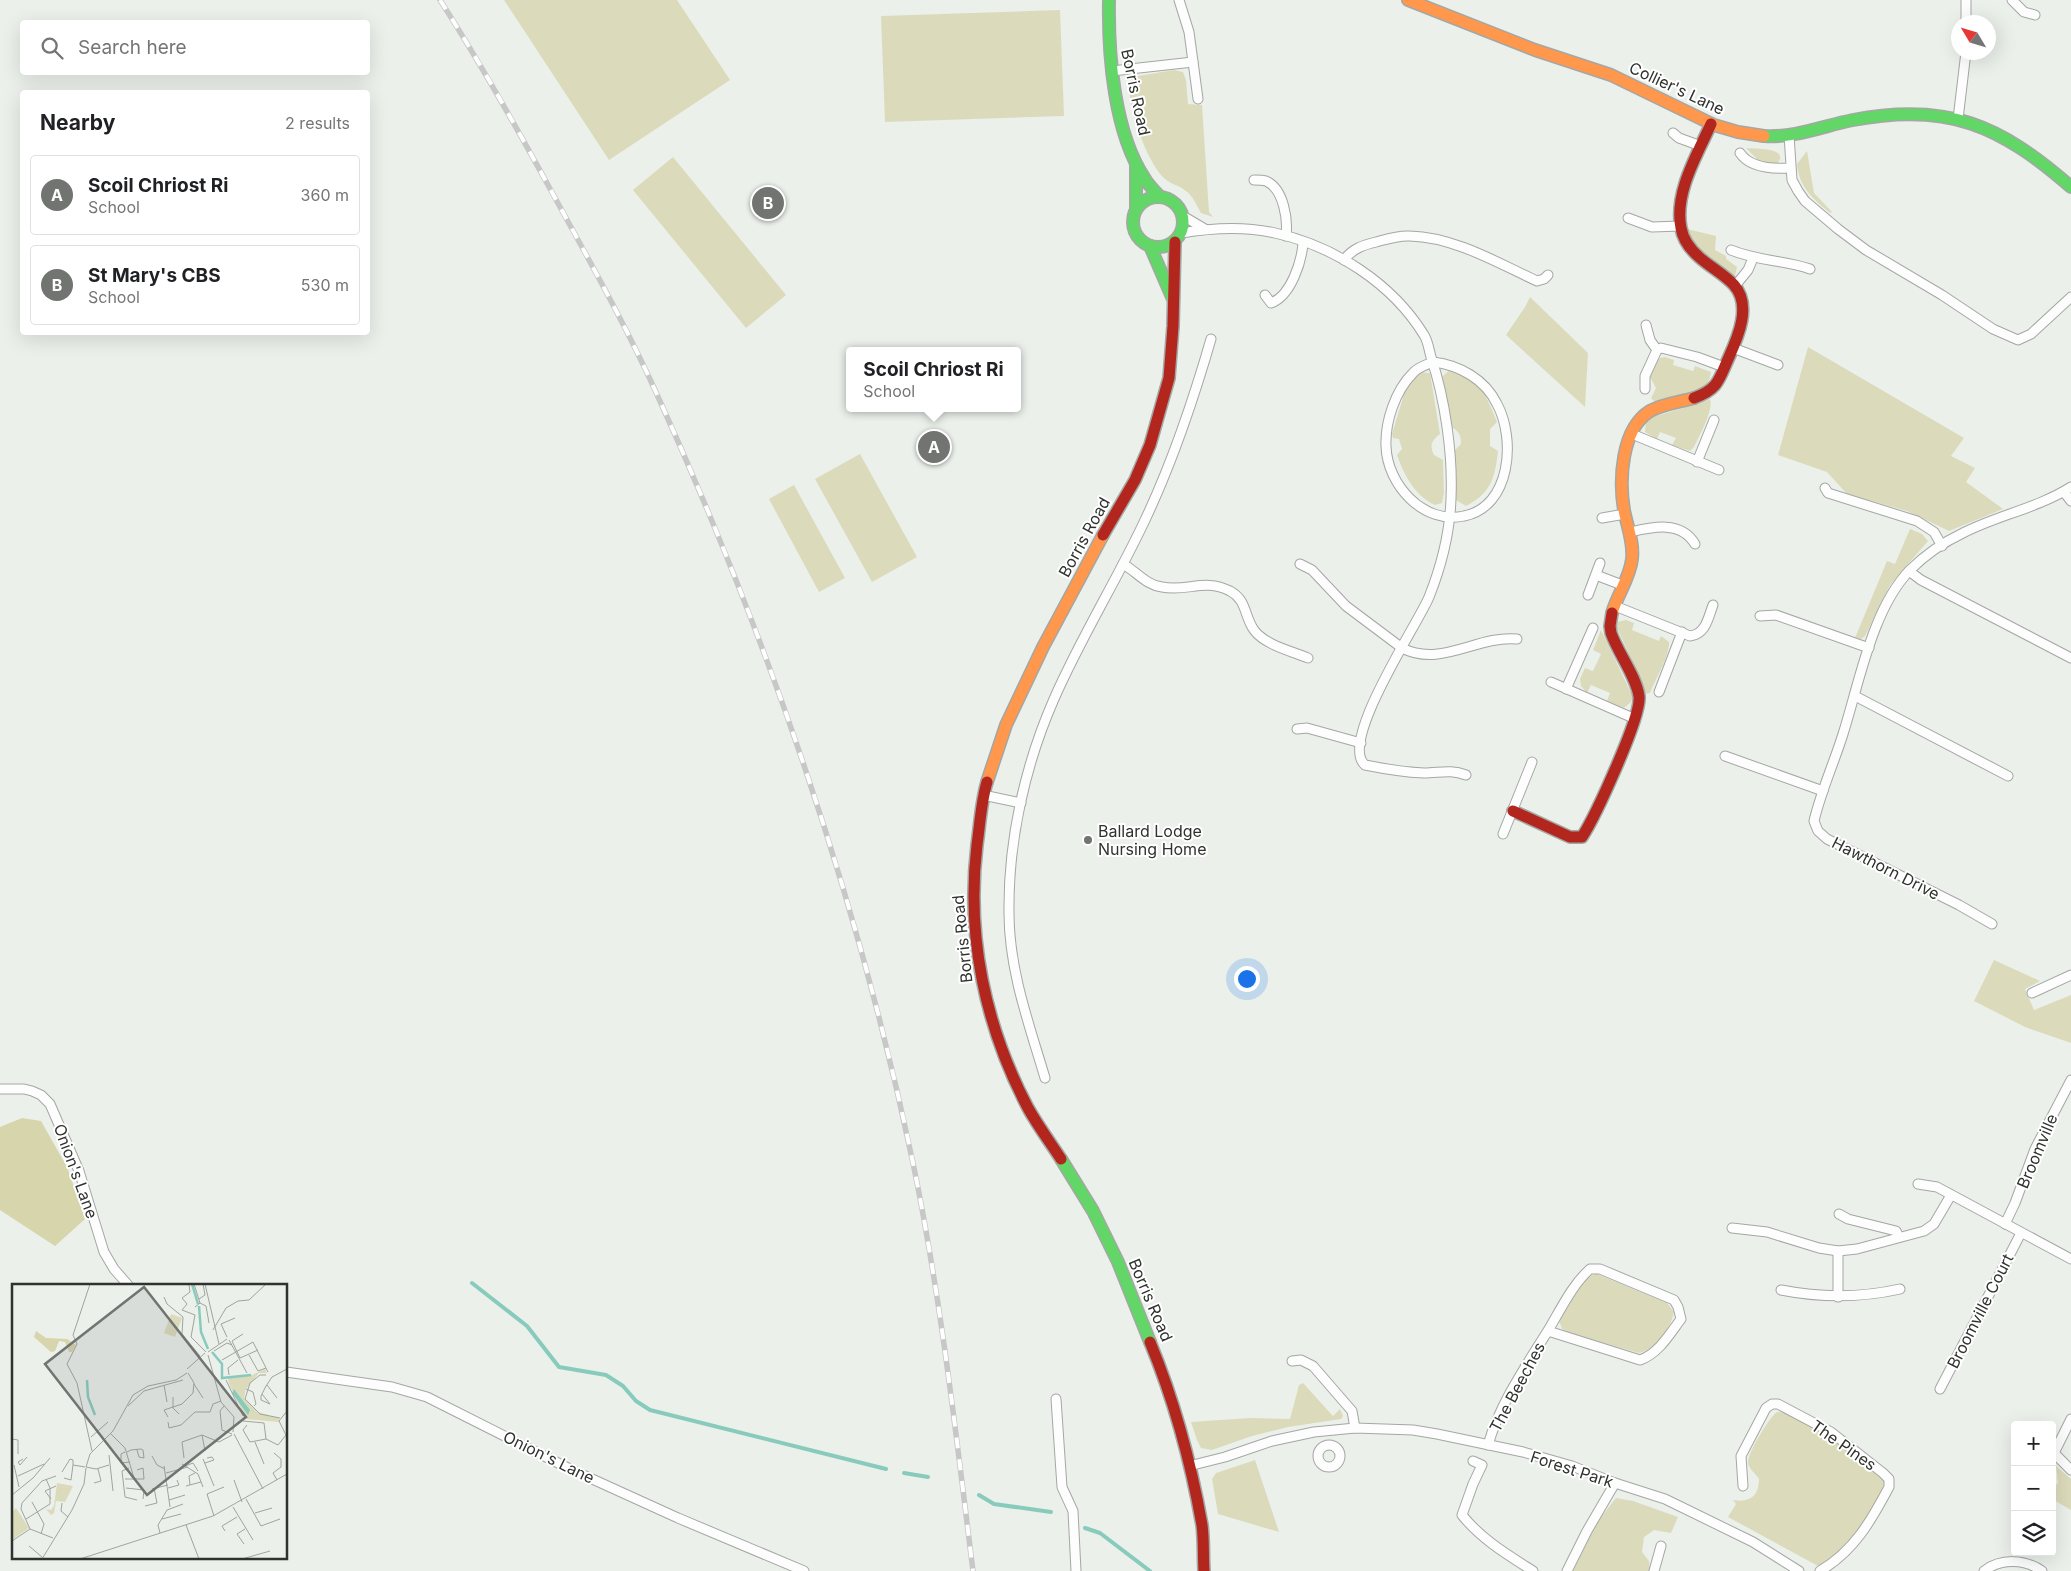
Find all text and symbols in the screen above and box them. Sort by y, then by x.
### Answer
north arrow [1951,15,1996,60]
search box [20,20,370,75]
icon: search [38,34,66,62]
text: Search here [78,36,187,59]
street label: Borris Road [1117,47,1155,137]
street label: Collier's Lane [1626,57,1728,119]
text: Nearby [40,110,115,135]
text: 2 results [285,113,350,133]
text: Scoil Chriost Ri [88,174,228,197]
pin: B [752,184,784,222]
text: A [51,185,63,205]
text: 360 m [301,185,349,205]
text: School [88,197,140,217]
text: St Mary's CBS [88,264,221,287]
text: B [52,275,62,295]
text: 530 m [301,275,349,295]
text: School [88,287,140,307]
popup [846,347,1021,412]
text: Scoil Chriost Ri [863,358,1004,381]
text: School [863,381,915,401]
pin: A [918,428,950,466]
street label: Borris Road [1054,494,1114,580]
place label: Ballard Lodge Nursing Home [1098,821,1206,859]
street label: Hawthorn Drive [1829,832,1943,904]
marker: Ballard Lodge Nursing Home [1082,834,1094,846]
street label: Borris Road [947,894,977,984]
your location [1234,966,1260,992]
street label: Broomville [2012,1111,2062,1191]
street label: Onion's Lane [50,1121,102,1221]
street label: Broomville Court [1943,1250,2017,1372]
street label: Borris Road [1125,1256,1177,1344]
inset map [12,1284,288,1558]
street label: The Beeches [1485,1339,1549,1435]
street label: The Pines [1808,1415,1880,1475]
map controls [2011,1421,2056,1556]
button: + [2011,1421,2056,1466]
street label: Onion's Lane [500,1426,598,1488]
street label: Forest Park [1528,1446,1616,1492]
button: − [2011,1466,2056,1511]
button: layers [2011,1511,2056,1556]

